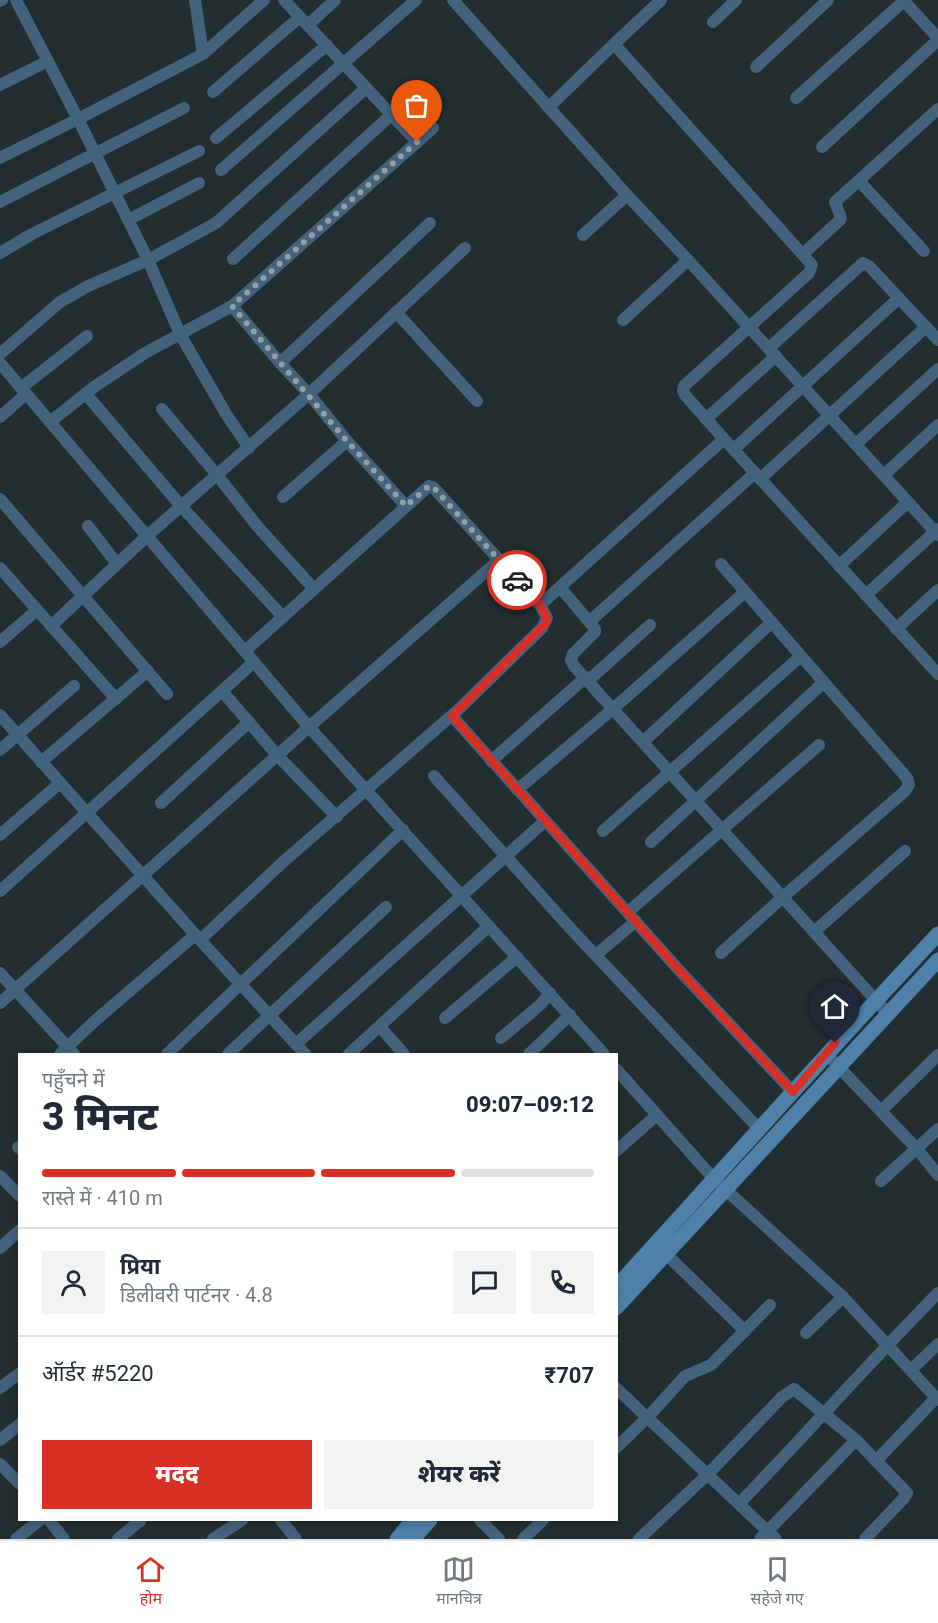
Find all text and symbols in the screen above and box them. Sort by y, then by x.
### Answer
pin [391,80,442,142]
icon: bag [400,89,433,122]
courier [487,550,547,610]
icon: car [501,564,534,597]
pin [809,981,860,1043]
icon: home [818,990,851,1023]
text: पहुँचने में [42,1068,105,1092]
text: 09:07–09:12 [466,1092,594,1117]
text: 3 मिनट [42,1094,158,1140]
text: रास्ते में · 410 m [42,1186,163,1210]
button: person [42,1251,105,1314]
button: chat [453,1251,516,1314]
button: phone [531,1251,594,1314]
text: प्रिया [120,1254,160,1279]
text: डिलीवरी पार्टनर · 4.8 [120,1283,273,1307]
text: ऑर्डर #5220 [42,1361,154,1386]
text: ₹707 [545,1363,594,1388]
button: मदद [42,1440,312,1509]
button: शेयर करें [324,1440,594,1509]
tab: होम [134,1553,167,1611]
tab: मानचित्र [436,1553,482,1611]
tab: सहेजे गए [751,1553,804,1611]

